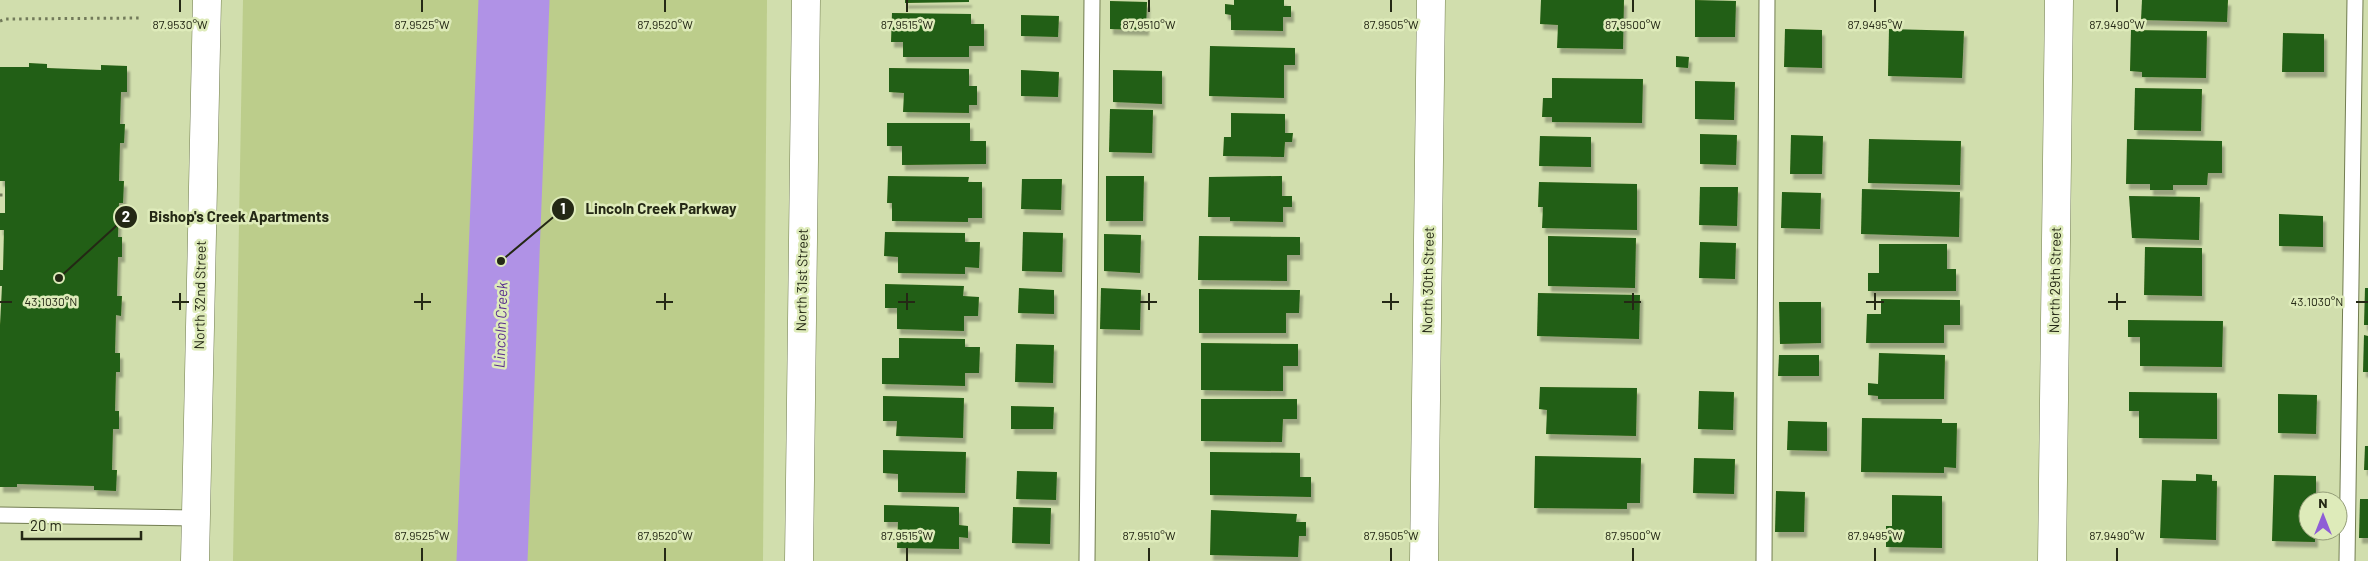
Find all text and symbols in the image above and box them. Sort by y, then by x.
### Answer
text: 87.9530°W [152,17,208,31]
text: 87.9525°W [395,17,450,31]
text: 87.9520°W [637,17,693,31]
text: 87.9515°W [881,17,934,31]
text: 87.9510°W [1123,17,1176,31]
text: 87.9505°W [1363,17,1419,31]
text: 87.9500°W [1605,17,1661,31]
text: 87.9495°W [1847,17,1903,31]
text: 87.9490°W [2089,17,2145,31]
callout: Lincoln Creek Parkway [550,194,746,224]
text: 1 [560,199,566,217]
text: Lincoln Creek Parkway [586,199,737,217]
callout: Bishop's Creek Apartments [114,202,339,232]
text: 2 [122,207,130,225]
text: Bishop's Creek Apartments [149,207,329,225]
street label: North 30th Street [1418,227,1437,333]
street label: North 29th Street [2045,227,2064,333]
street label: North 31st Street [792,229,811,331]
street label: North 32nd Street [190,241,209,349]
water label: Lincoln Creek [490,281,511,368]
text: 43.1030°N [25,294,77,308]
text: 43.1030°N [2291,294,2343,308]
north arrow [2298,491,2348,541]
text: N [2318,494,2328,511]
scale bar [22,508,141,540]
text: 20 m [30,516,62,534]
text: 87.9525°W [395,528,450,542]
text: 87.9520°W [637,528,693,542]
text: 87.9515°W [881,528,934,542]
text: 87.9510°W [1123,528,1176,542]
text: 87.9505°W [1363,528,1419,542]
text: 87.9500°W [1605,528,1661,542]
text: 87.9495°W [1847,528,1903,542]
text: 87.9490°W [2089,528,2145,542]

